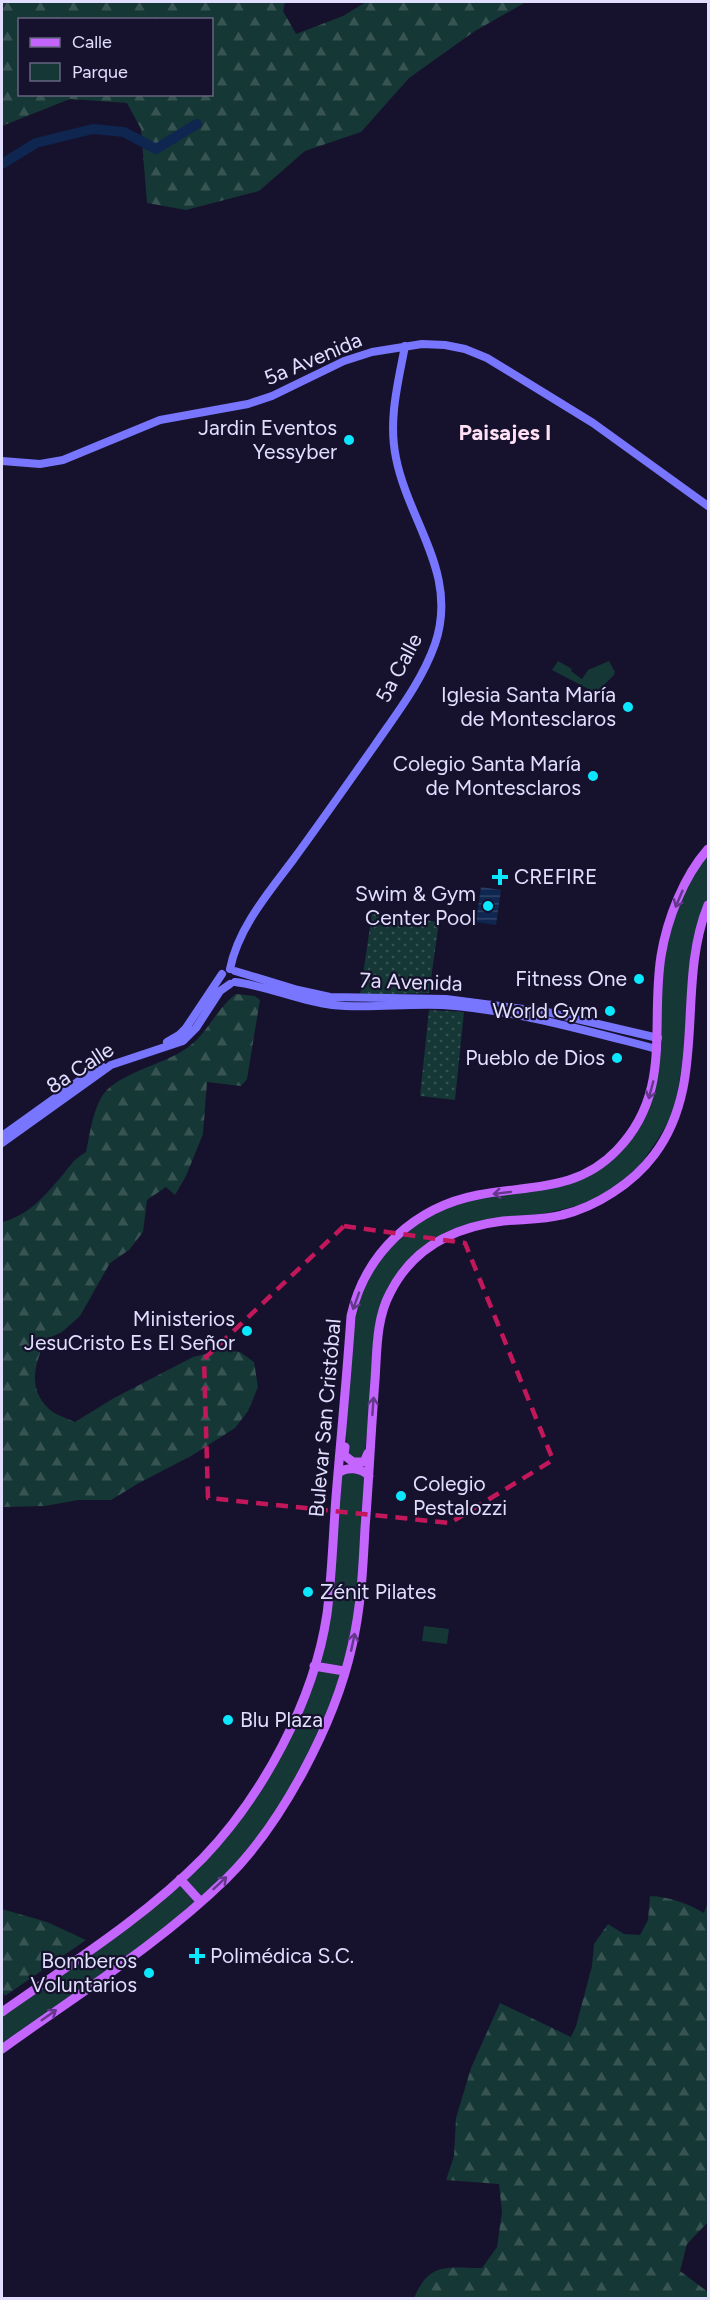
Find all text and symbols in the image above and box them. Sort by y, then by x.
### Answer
legend [18,18,213,96]
text: Calle [72,31,112,53]
text: Parque [72,61,128,83]
street label: 5a Avenida [260,327,365,390]
place label: Jardin Eventos Yessyber [198,415,337,464]
district label: Paisajes I [459,419,551,446]
marker: Jardin Eventos Yessyber [342,433,356,447]
street label: 5a Calle [370,629,427,707]
place label: Iglesia Santa María de Montesclaros [441,682,616,731]
marker: Iglesia Santa María de Montesclaros [621,700,635,714]
place label: Colegio Santa María de Montesclaros [393,751,581,800]
marker: Colegio Santa María de Montesclaros [586,769,600,783]
place label: CREFIRE [514,864,597,889]
marker: CREFIRE [491,868,509,886]
place label: Swim & Gym Center Pool [355,881,476,930]
one-way arrow [673,889,684,907]
marker: Swim & Gym Center Pool [481,899,495,913]
place label: Fitness One [515,966,627,991]
street label: 7a Avenida [359,967,463,996]
marker: Fitness One [632,972,646,986]
place label: World Gym [492,998,598,1023]
marker: World Gym [603,1004,617,1018]
street label: 8a Calle [41,1037,118,1099]
place label: Pueblo de Dios [465,1045,605,1070]
marker: Pueblo de Dios [610,1051,624,1065]
one-way arrow [645,1080,656,1099]
one-way arrow [493,1187,513,1198]
one-way arrow [349,1291,360,1309]
place label: Ministerios JesuCristo Es El Señor [24,1306,235,1355]
street label: Bulevar San Cristóbal [303,1318,346,1518]
marker: Ministerios JesuCristo Es El Señor [240,1324,254,1338]
one-way arrow [368,1396,379,1416]
place label: Colegio Pestalozzi [413,1471,507,1520]
marker: Colegio Pestalozzi [394,1489,408,1503]
place label: Zénit Pilates [320,1579,436,1604]
marker: Zénit Pilates [301,1585,315,1599]
one-way arrow [348,1633,359,1652]
place label: Blu Plaza [240,1707,323,1732]
marker: Blu Plaza [221,1713,235,1727]
one-way arrow [212,1877,227,1891]
place label: Polimédica S.C. [210,1943,354,1968]
marker: Polimédica S.C. [188,1947,206,1965]
place label: Bomberos Voluntarios [31,1948,137,1997]
marker: Bomberos Voluntarios [142,1966,156,1980]
one-way arrow [41,2009,57,2021]

